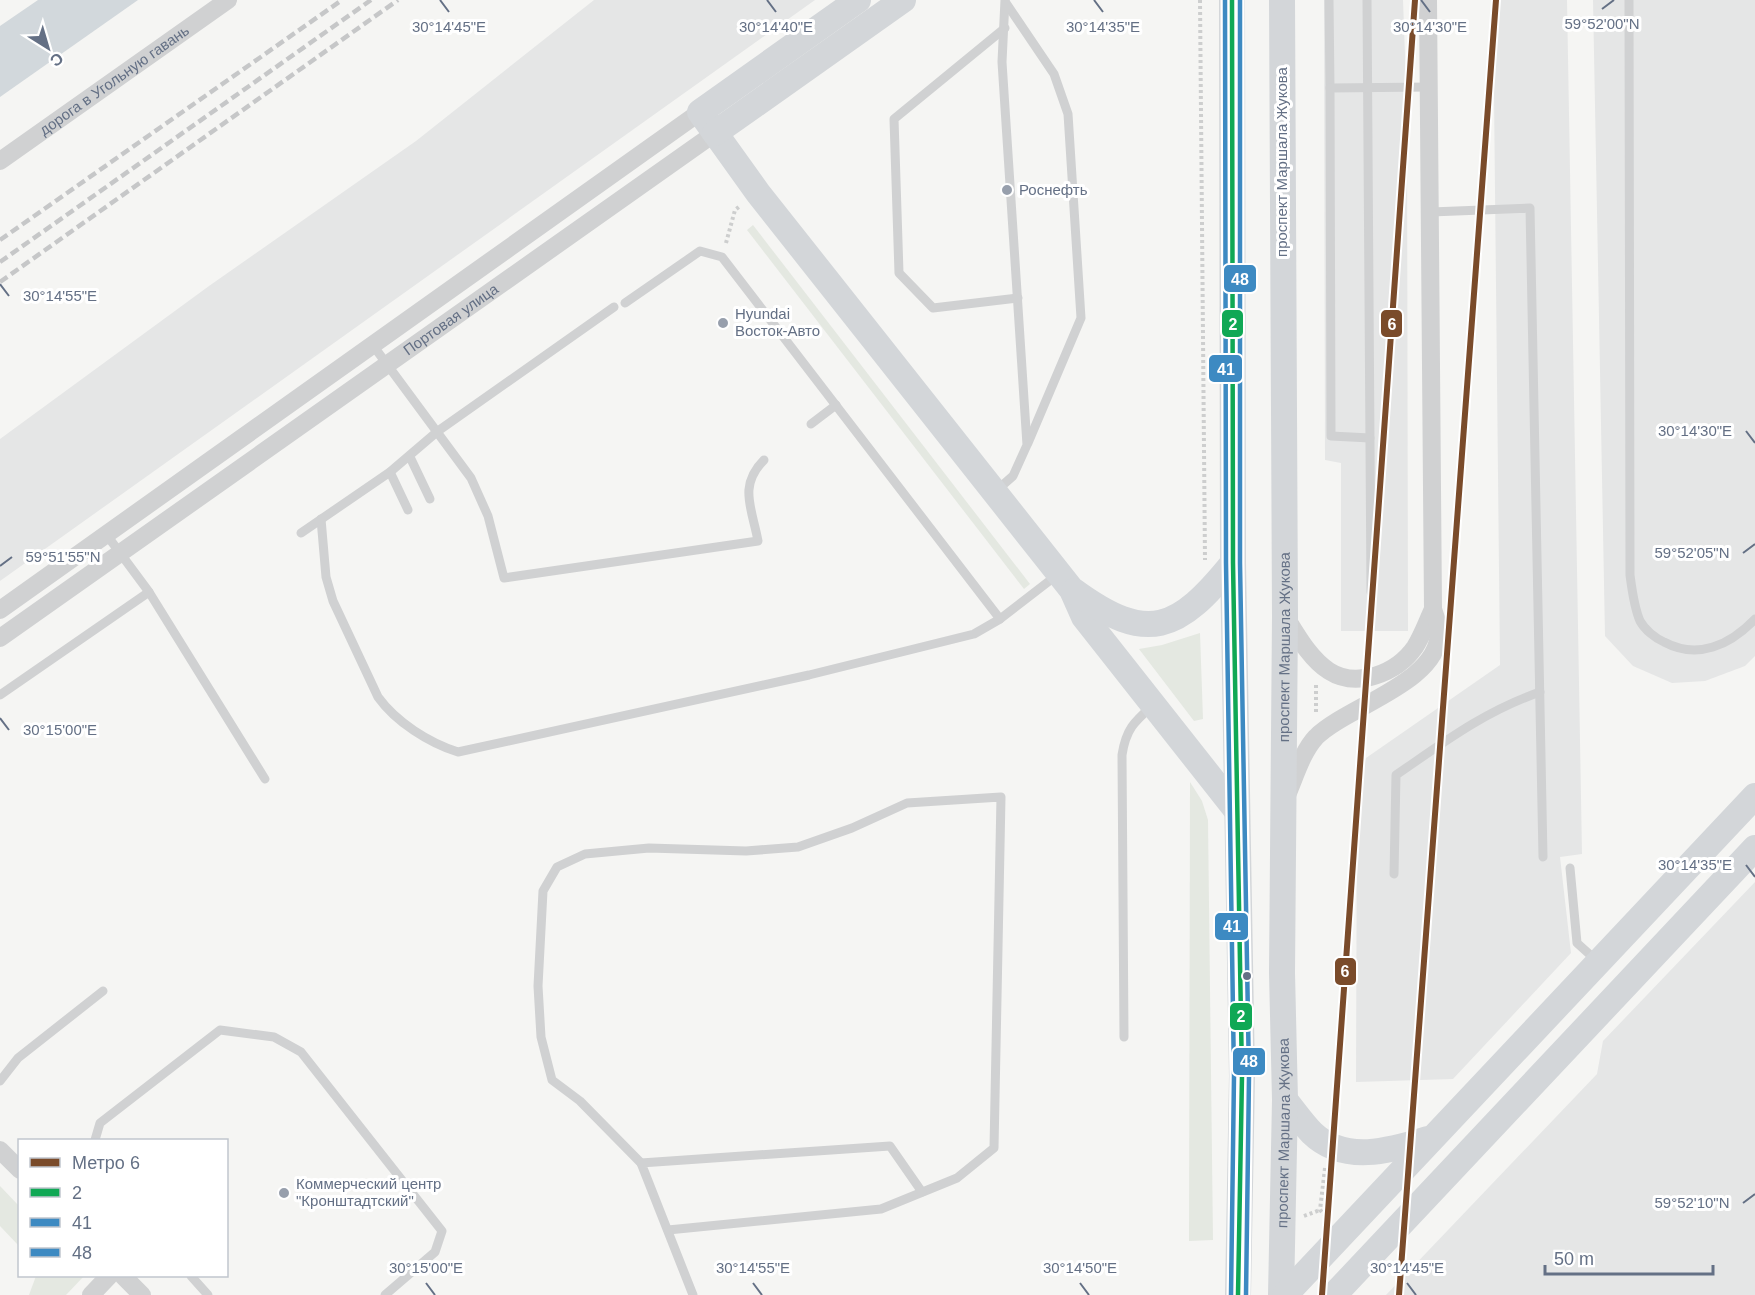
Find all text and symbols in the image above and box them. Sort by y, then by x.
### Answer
text: 59°52'00"N [1564,15,1640,32]
north arrow [18,18,78,78]
text: 30°14'45"E [412,18,486,35]
text: 30°14'40"E [739,18,813,35]
text: 30°14'35"E [1066,18,1140,35]
text: 30°14'30"E [1393,18,1467,35]
street label: дорога в Угольную гавань [36,21,192,138]
text: С [47,49,66,70]
street label: проспект Маршала Жукова [1273,66,1290,257]
place label: Роснефть [1019,181,1088,198]
marker: Роснефть [1000,183,1014,197]
line badge: 48 [1223,264,1257,293]
text: 48 [1231,271,1249,288]
street label: Портовая улица [400,280,502,358]
text: 30°14'55"E [23,287,97,304]
place label: Hyundai Восток-Авто [735,305,820,339]
line badge: 2 [1221,309,1244,338]
line badge: 6 [1380,309,1403,338]
marker: Hyundai Восток-Авто [716,316,730,330]
text: 2 [1229,316,1238,333]
text: 6 [1388,316,1397,333]
line badge: 41 [1208,354,1243,383]
text: 41 [1217,361,1235,378]
text: 30°14'30"E [1658,422,1732,439]
text: 59°52'05"N [1654,544,1730,561]
text: 59°51'55"N [25,548,101,565]
street label: проспект Маршала Жукова [1275,551,1293,742]
text: 30°15'00"E [23,721,97,738]
text: 30°14'35"E [1658,856,1732,873]
line badge: 41 [1214,912,1249,941]
text: 41 [1223,918,1241,935]
line badge: 6 [1334,957,1357,986]
text: 6 [1341,963,1350,980]
unlabelled marker [1241,970,1253,982]
line badge: 2 [1229,1002,1253,1031]
text: 2 [1237,1008,1246,1025]
street label: проспект Маршала Жукова [1273,1037,1293,1228]
line badge: 48 [1232,1047,1266,1076]
text: 48 [1240,1053,1258,1070]
legend [18,1139,228,1277]
text: Метро 6 [72,1153,140,1173]
place label: Коммерческий центр "Кронштадтский" [296,1175,441,1209]
text: 2 [72,1183,82,1203]
marker: Коммерческий центр "Кронштадтский" [277,1186,291,1200]
text: 59°52'10"N [1654,1194,1730,1211]
text: 41 [72,1213,92,1233]
scale bar [1545,1238,1713,1276]
text: 48 [72,1243,92,1263]
text: 50 m [1554,1249,1594,1269]
text: 30°15'00"E [389,1259,463,1276]
text: 30°14'55"E [716,1259,790,1276]
text: 30°14'50"E [1043,1259,1117,1276]
text: 30°14'45"E [1370,1259,1444,1276]

